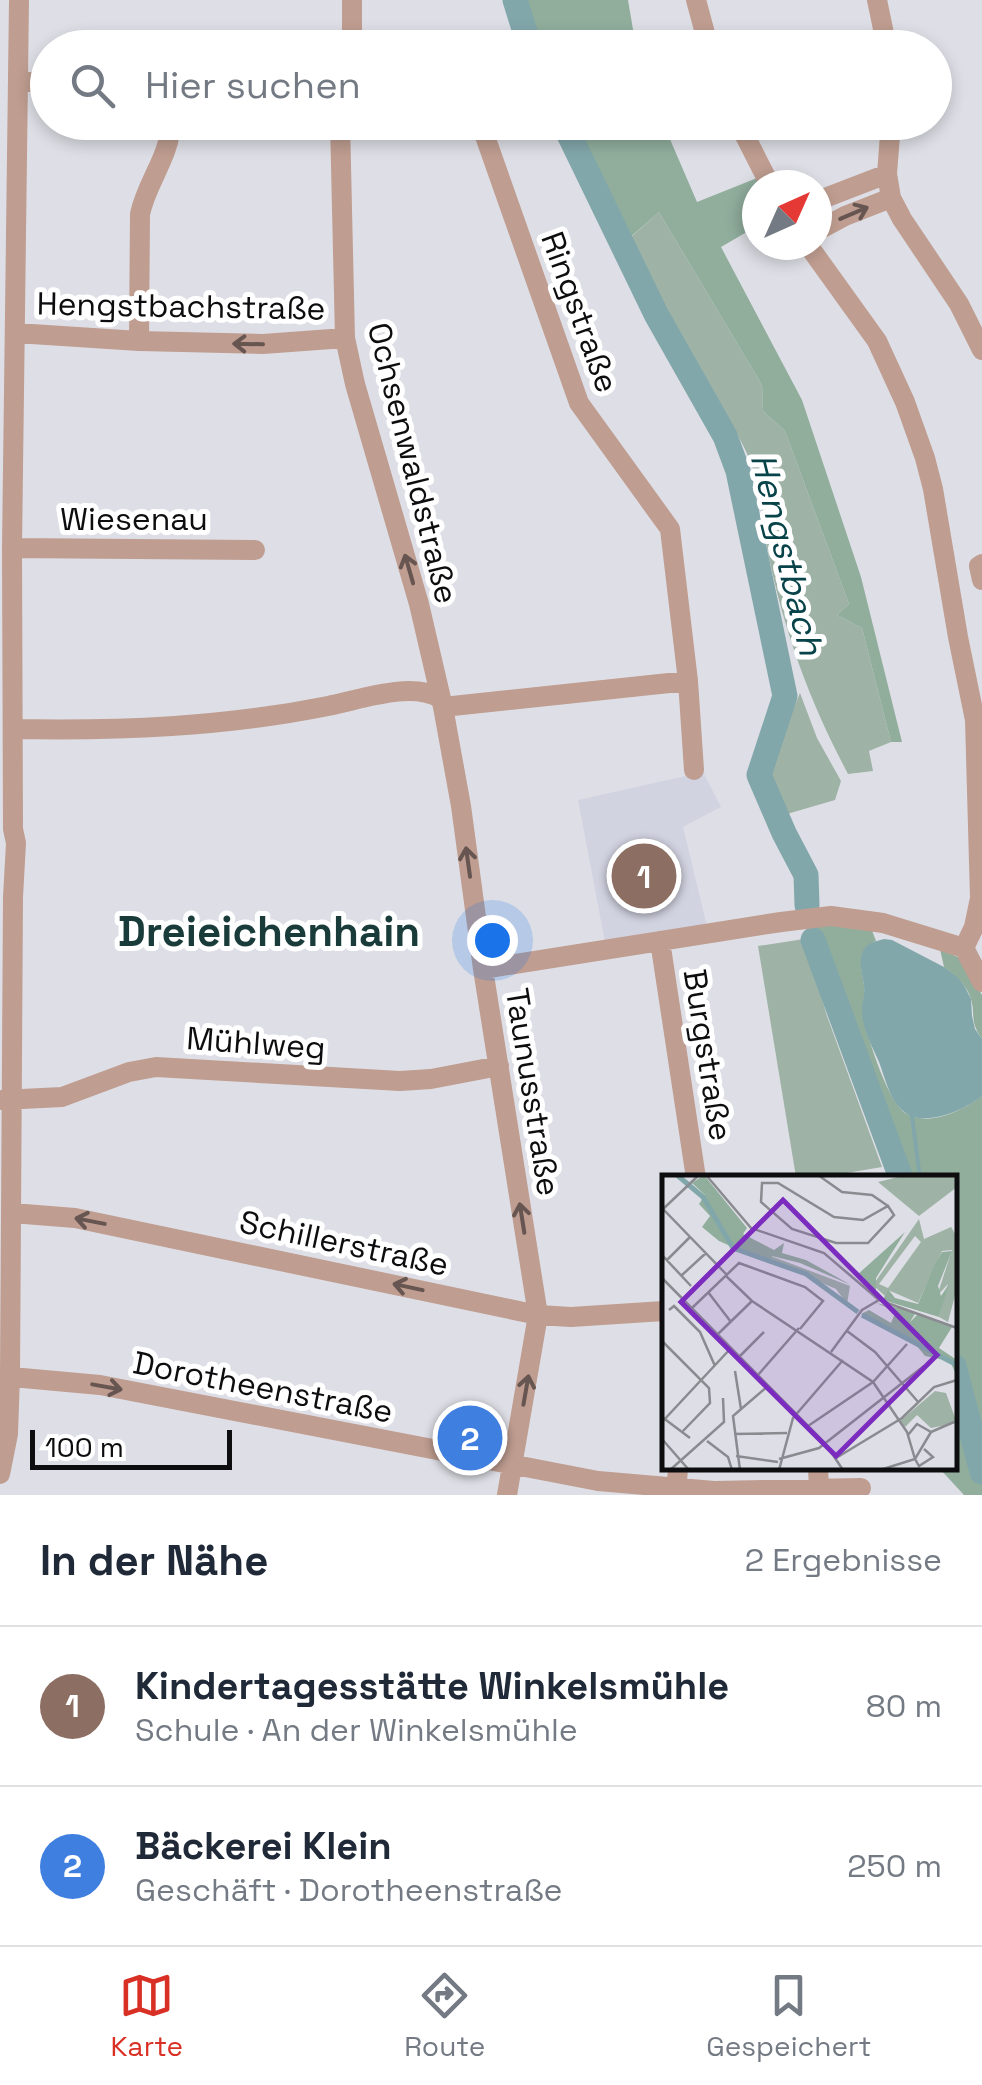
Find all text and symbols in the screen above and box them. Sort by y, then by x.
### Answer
search box [30,30,952,140]
icon: search [65,58,120,113]
text: Hier suchen [145,61,361,109]
north arrow [742,170,832,260]
one-way arrow [838,203,868,221]
street label: Ringstraße [532,226,628,398]
street label: Hengstbachstraße [36,283,326,329]
street label: Ochsenwaldstraße [359,319,467,607]
one-way arrow [232,334,264,353]
water label: Hengstbach [741,449,833,660]
street label: Wiesenau [60,499,208,539]
one-way arrow [399,554,417,585]
pin: 1 [612,838,676,914]
one-way arrow [458,847,476,879]
district label: Dreieichenhain [118,905,420,958]
your location [467,915,518,966]
street label: Burgstraße [675,966,741,1144]
street label: Taunusstraße [497,985,569,1199]
street label: Mühlweg [185,1018,327,1068]
inset map [662,1175,957,1470]
street label: Schillerstraße [236,1201,452,1285]
one-way arrow [513,1203,531,1235]
one-way arrow [75,1210,107,1229]
one-way arrow [393,1277,425,1296]
street label: Dorotheenstraße [130,1342,396,1432]
one-way arrow [517,1375,536,1407]
one-way arrow [90,1378,123,1397]
pin: 2 [438,1400,502,1476]
scale bar [30,1425,232,1470]
text: 100 m [45,1429,124,1465]
text: In der Nähe [40,1534,268,1587]
text: 2 Ergebnisse [745,1540,942,1580]
text: Kindertagesstätte Winkelsmühle [135,1662,729,1710]
text: 1 [65,1686,80,1726]
text: 80 m [866,1686,942,1726]
text: Schule · An der Winkelsmühle [135,1710,578,1750]
text: Bäckerei Klein [135,1822,392,1870]
text: 2 [63,1846,82,1886]
text: 250 m [847,1846,942,1886]
text: Geschäft · Dorotheenstraße [135,1870,562,1910]
tab: Karte [111,1968,183,2064]
tab: Route [404,1968,485,2064]
tab: Gespeichert [706,1968,871,2064]

